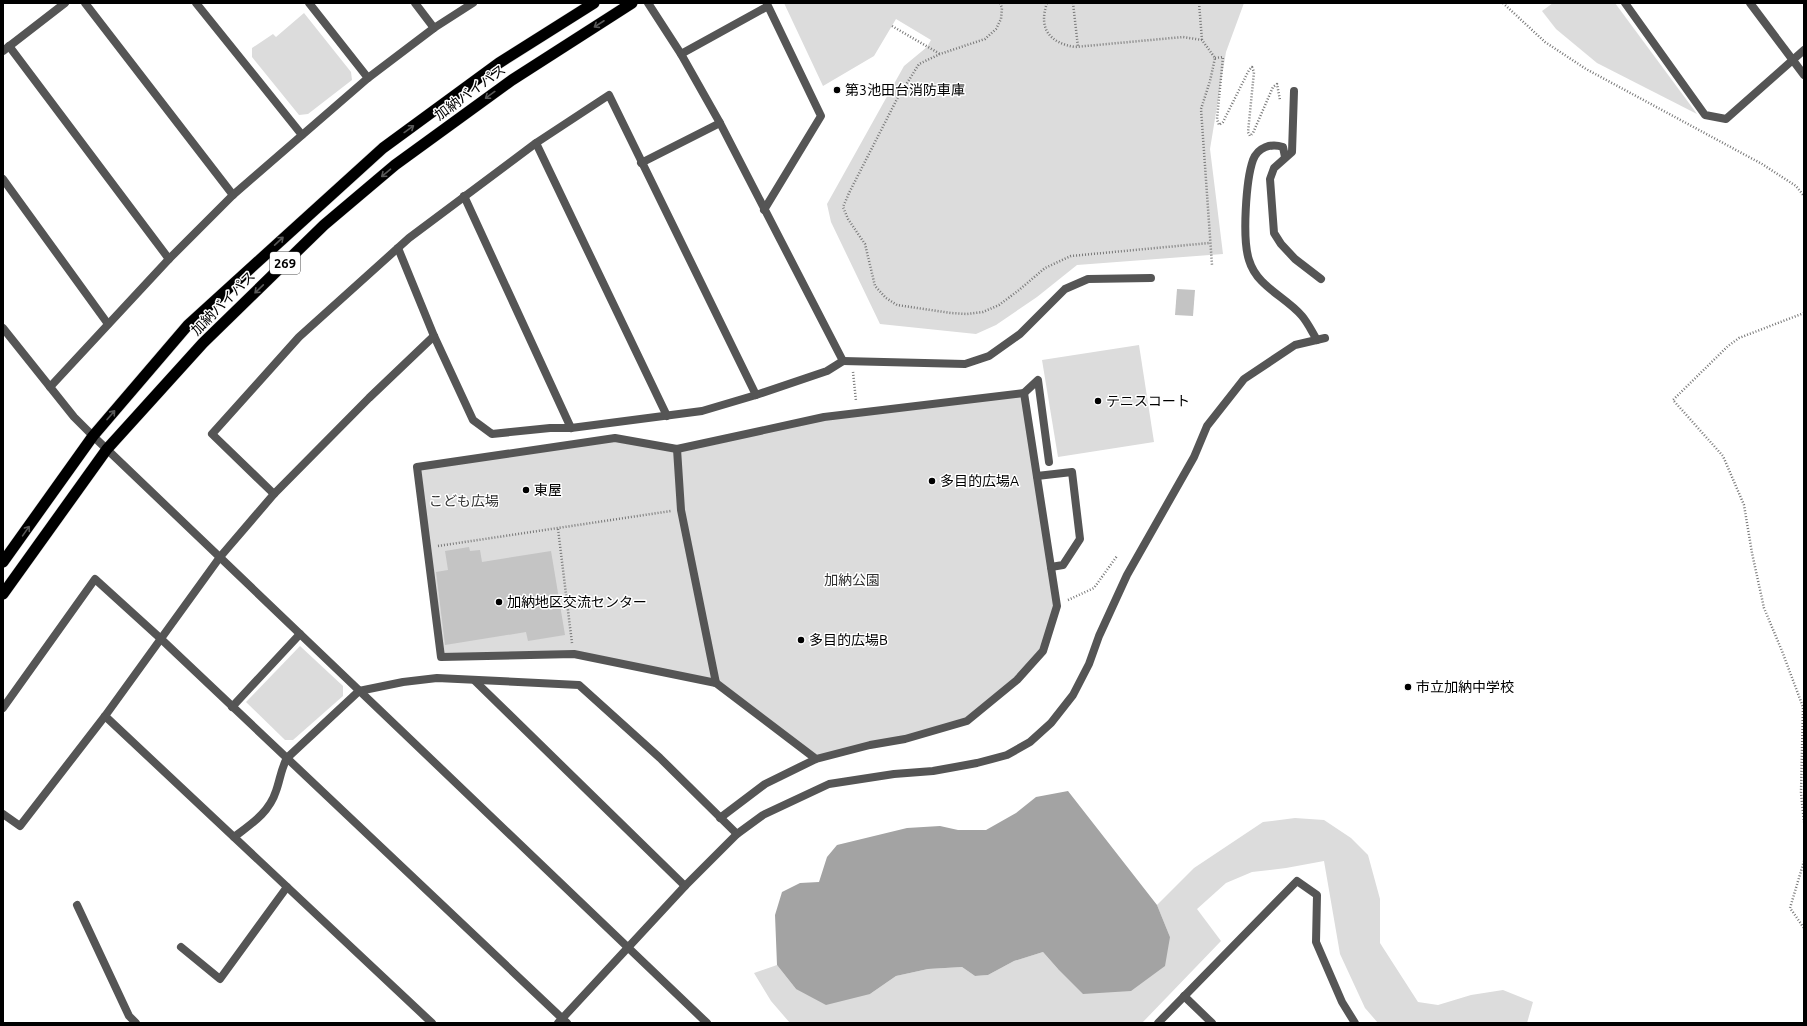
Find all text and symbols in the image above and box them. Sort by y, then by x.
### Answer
one-way arrow [594,20,605,28]
street label: 加納バイパス [431,61,509,123]
place label: 第3池田台消防車庫 [845,82,965,98]
marker: 第3池田台消防車庫 [832,85,842,95]
one-way arrow [485,91,496,99]
one-way arrow [403,125,414,133]
one-way arrow [381,168,391,177]
one-way arrow [274,237,285,246]
road number: 269 [270,252,300,274]
street label: 加納バイパス [188,268,258,338]
one-way arrow [254,284,264,293]
place label: テニスコート [1106,393,1190,409]
marker: テニスコート [1093,396,1103,406]
one-way arrow [107,410,116,420]
place label: 多目的広場A [940,473,1019,489]
marker: 多目的広場A [927,476,937,486]
place label: 東屋 [534,482,562,498]
marker: 東屋 [521,485,531,495]
park label: こども広場 [429,493,499,509]
one-way arrow [22,525,30,536]
park label: 加納公園 [824,572,880,588]
place label: 加納地区交流センター [507,594,647,610]
marker: 加納地区交流センター [494,597,504,607]
place label: 多目的広場B [809,632,888,648]
marker: 多目的広場B [796,635,806,645]
place label: 市立加納中学校 [1416,679,1514,695]
marker: 市立加納中学校 [1403,682,1413,692]

